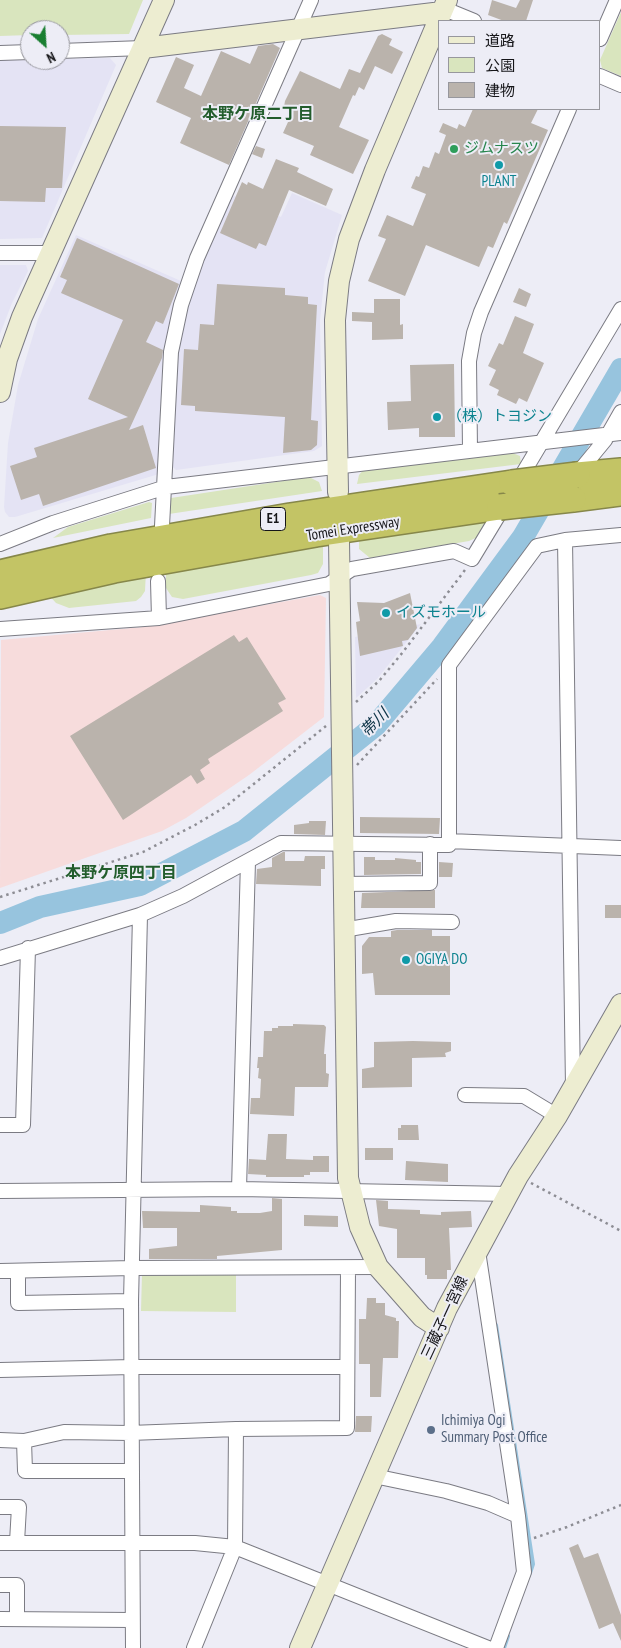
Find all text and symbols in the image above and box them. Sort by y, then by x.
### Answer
north arrow [20,20,70,70]
legend [438,20,601,110]
text: 道路 [485,31,515,50]
text: N [44,48,58,67]
text: 公園 [485,56,515,75]
text: 建物 [485,81,515,100]
district label: 本野ケ原二丁目 [202,104,314,124]
place label: ジムナスツ [464,140,539,158]
marker: ジムナスツ [448,143,460,155]
marker: PLANT [493,159,505,171]
place label: PLANT [482,173,516,191]
place label: （株）トヨジン [447,408,552,426]
marker: （株）トヨジン [431,411,443,423]
road number: E1 [260,508,286,530]
street label: Tomei Expressway [305,513,401,545]
place label: イズモホール [396,604,486,622]
marker: イズモホール [380,607,392,619]
water label: 帯川 [357,705,393,741]
district label: 本野ケ原四丁目 [65,863,177,883]
place label: OGIYA DO [416,951,467,969]
marker: OGIYA DO [400,954,412,966]
street label: 三蔵子一宮線 [418,1273,472,1363]
place label: Ichimiya Ogi Summary Post Office [441,1412,547,1447]
marker: Ichimiya Ogi Summary Post Office [425,1424,437,1436]

